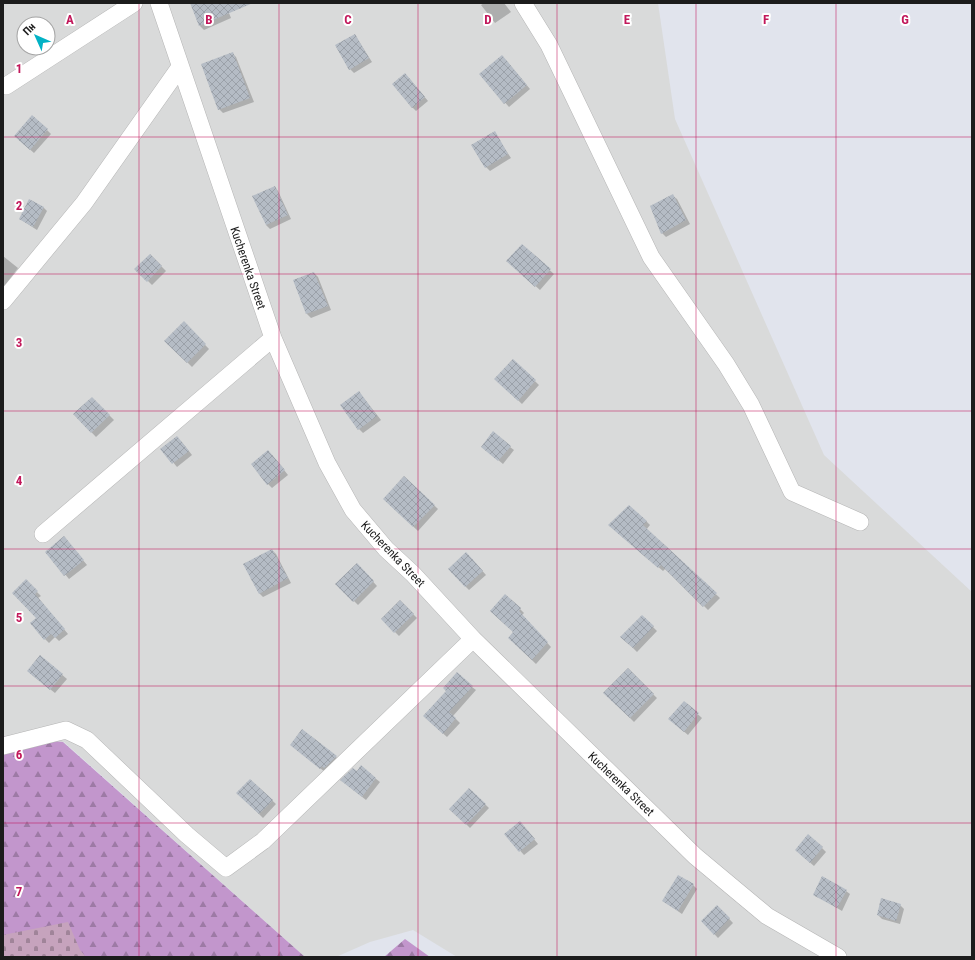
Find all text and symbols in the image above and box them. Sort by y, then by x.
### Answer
text: A [66,12,74,27]
text: B [205,12,213,27]
text: C [344,12,352,27]
text: D [484,12,492,27]
text: E [624,12,631,27]
text: F [763,12,769,27]
text: G [901,12,909,27]
north arrow [16,16,56,56]
text: Пн [20,20,38,38]
text: 1 [16,61,22,76]
text: 2 [16,198,23,213]
street label: Kucherenka Street [227,225,269,311]
text: 3 [16,335,22,350]
text: 4 [16,473,23,488]
street label: Kucherenka Street [358,518,428,590]
text: 5 [16,610,23,625]
text: 6 [16,747,23,762]
street label: Kucherenka Street [585,749,657,819]
text: 7 [16,884,23,899]

